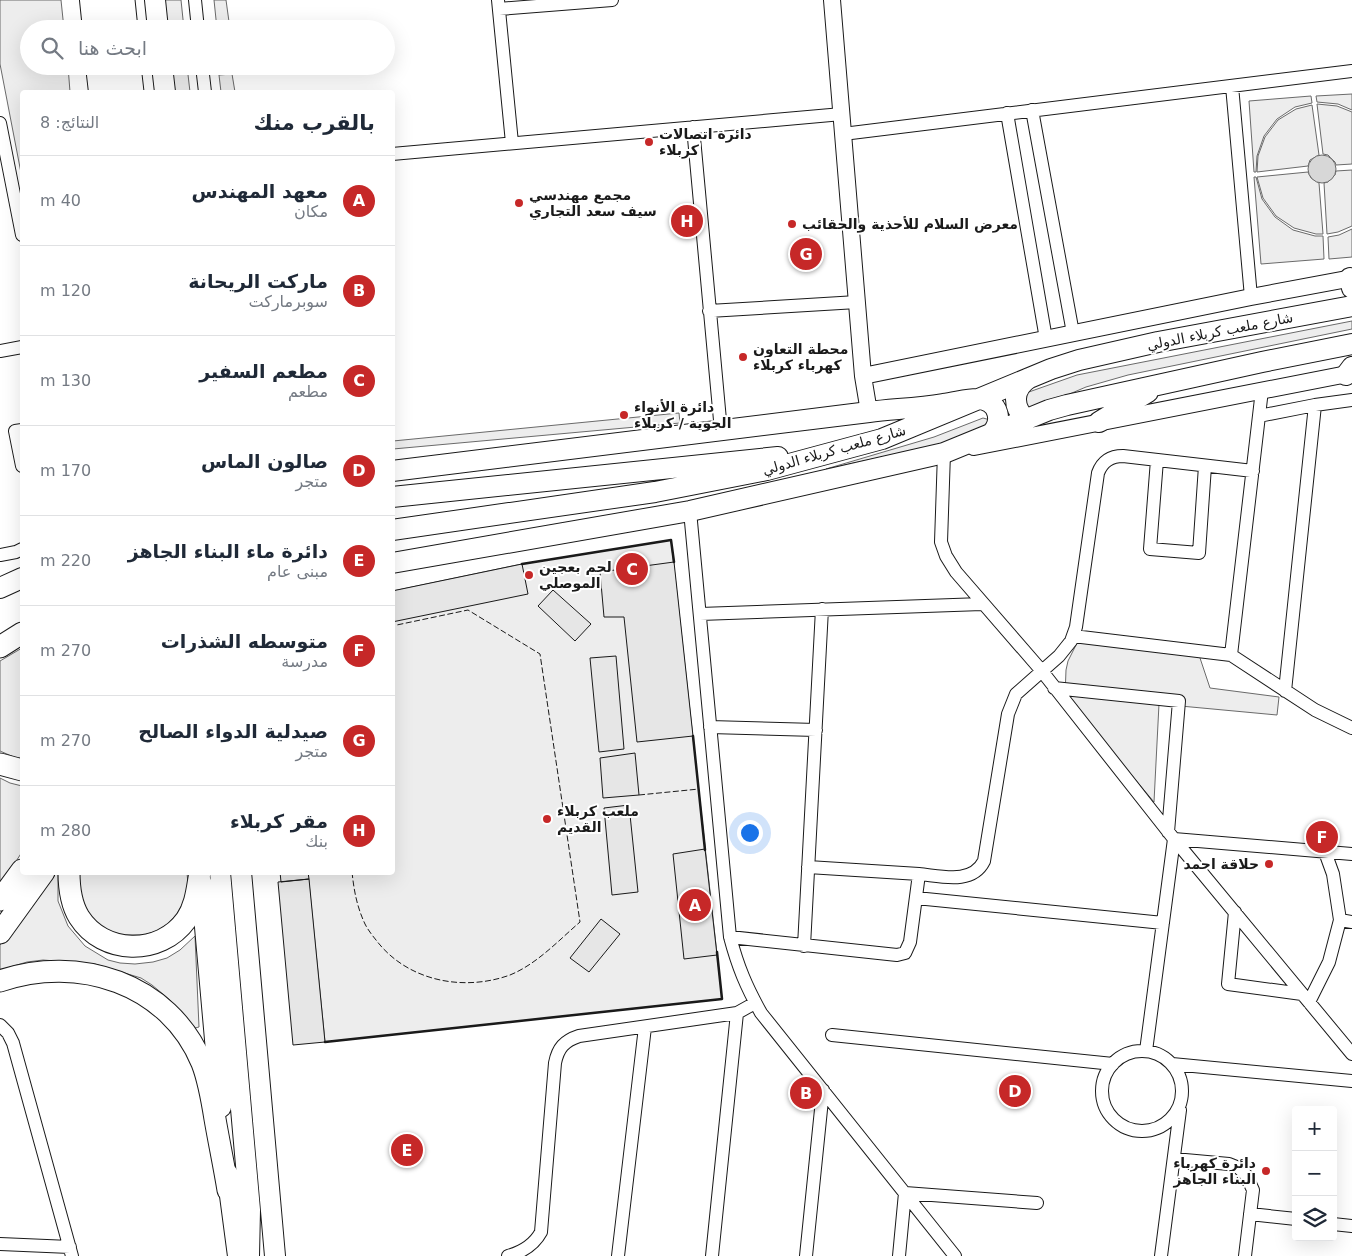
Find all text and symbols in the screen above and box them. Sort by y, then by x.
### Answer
search box [20,20,395,75]
icon: search [38,34,66,62]
text: ابحث هنا [78,37,147,59]
text: بالقرب منك [254,111,375,135]
text: النتائج: 8 [40,113,99,132]
place label: دائرة اتصالات كربلاء [659,126,752,159]
marker: دائرة اتصالات كربلاء [643,136,655,148]
text: معهد المهندس [192,180,328,202]
place label: مجمع مهندسي سيف سعد التجاري [529,187,657,221]
text: 40 m [40,191,81,210]
text: A [353,191,365,210]
marker: مجمع مهندسي سيف سعد التجاري [513,197,525,209]
text: مكان [294,202,328,221]
pin: H [671,202,703,240]
place label: معرض السلام للأحذية والحقائب [802,216,1018,233]
marker: معرض السلام للأحذية والحقائب [786,218,798,230]
pin: G [790,235,822,273]
text: ماركت الريحانة [188,270,328,292]
text: 120 m [40,281,91,300]
text: B [353,281,365,300]
text: سوبرماركت [249,292,328,311]
street label: شارع ملعب كربلاء الدولي [1146,309,1295,354]
place label: محطة التعاون كهرباء كربلاء [753,341,848,374]
marker: محطة التعاون كهرباء كربلاء [737,351,749,363]
text: مطعم السفير [199,360,328,382]
text: 130 m [40,371,91,390]
text: C [353,371,365,390]
text: مطعم [288,382,328,401]
place label: دائرة الأنواء الجوية / كربلاء [634,399,731,432]
marker: دائرة الأنواء الجوية / كربلاء [618,409,630,421]
street label: شارع ملعب كربلاء الدولي [760,422,908,479]
text: صالون الماس [201,450,328,472]
text: 170 m [40,461,91,480]
text: D [352,461,366,480]
text: متجر [295,472,328,491]
text: دائرة ماء البناء الجاهز [128,540,328,562]
pin: C [616,550,648,588]
text: 220 m [40,551,91,570]
text: E [354,551,364,570]
place label: لحم بعجين الموصلي [539,559,612,592]
text: مبنى عام [267,562,328,581]
marker: لحم بعجين الموصلي [523,569,535,581]
text: متوسطه الشذرات [161,630,328,652]
text: 270 m [40,641,91,660]
text: F [354,641,364,660]
text: مدرسة [281,652,328,671]
text: صيدلية الدواء الصالح [138,720,328,742]
text: 270 m [40,731,91,750]
text: G [352,731,366,750]
text: متجر [295,742,328,761]
place label: ملعب كربلاء القديم [557,803,639,835]
text: مقر كربلاء [230,810,328,832]
marker: ملعب كربلاء القديم [541,813,553,825]
pin: F [1306,818,1338,856]
your location [737,820,763,846]
text: 280 m [40,821,91,840]
text: H [352,821,366,840]
text: بنك [305,832,328,851]
place label: حلاقة احمد [1183,856,1259,872]
marker: حلاقة احمد [1263,858,1275,870]
pin: A [679,886,711,924]
pin: D [999,1072,1031,1110]
pin: B [790,1074,822,1112]
map controls [1292,1106,1337,1241]
button: + [1292,1106,1337,1151]
pin: E [391,1131,423,1169]
button: − [1292,1151,1337,1196]
place label: دائرة كهرباء البناء الجاهز [1172,1155,1256,1188]
marker: دائرة كهرباء البناء الجاهز [1260,1165,1272,1177]
button: layers [1292,1196,1337,1241]

